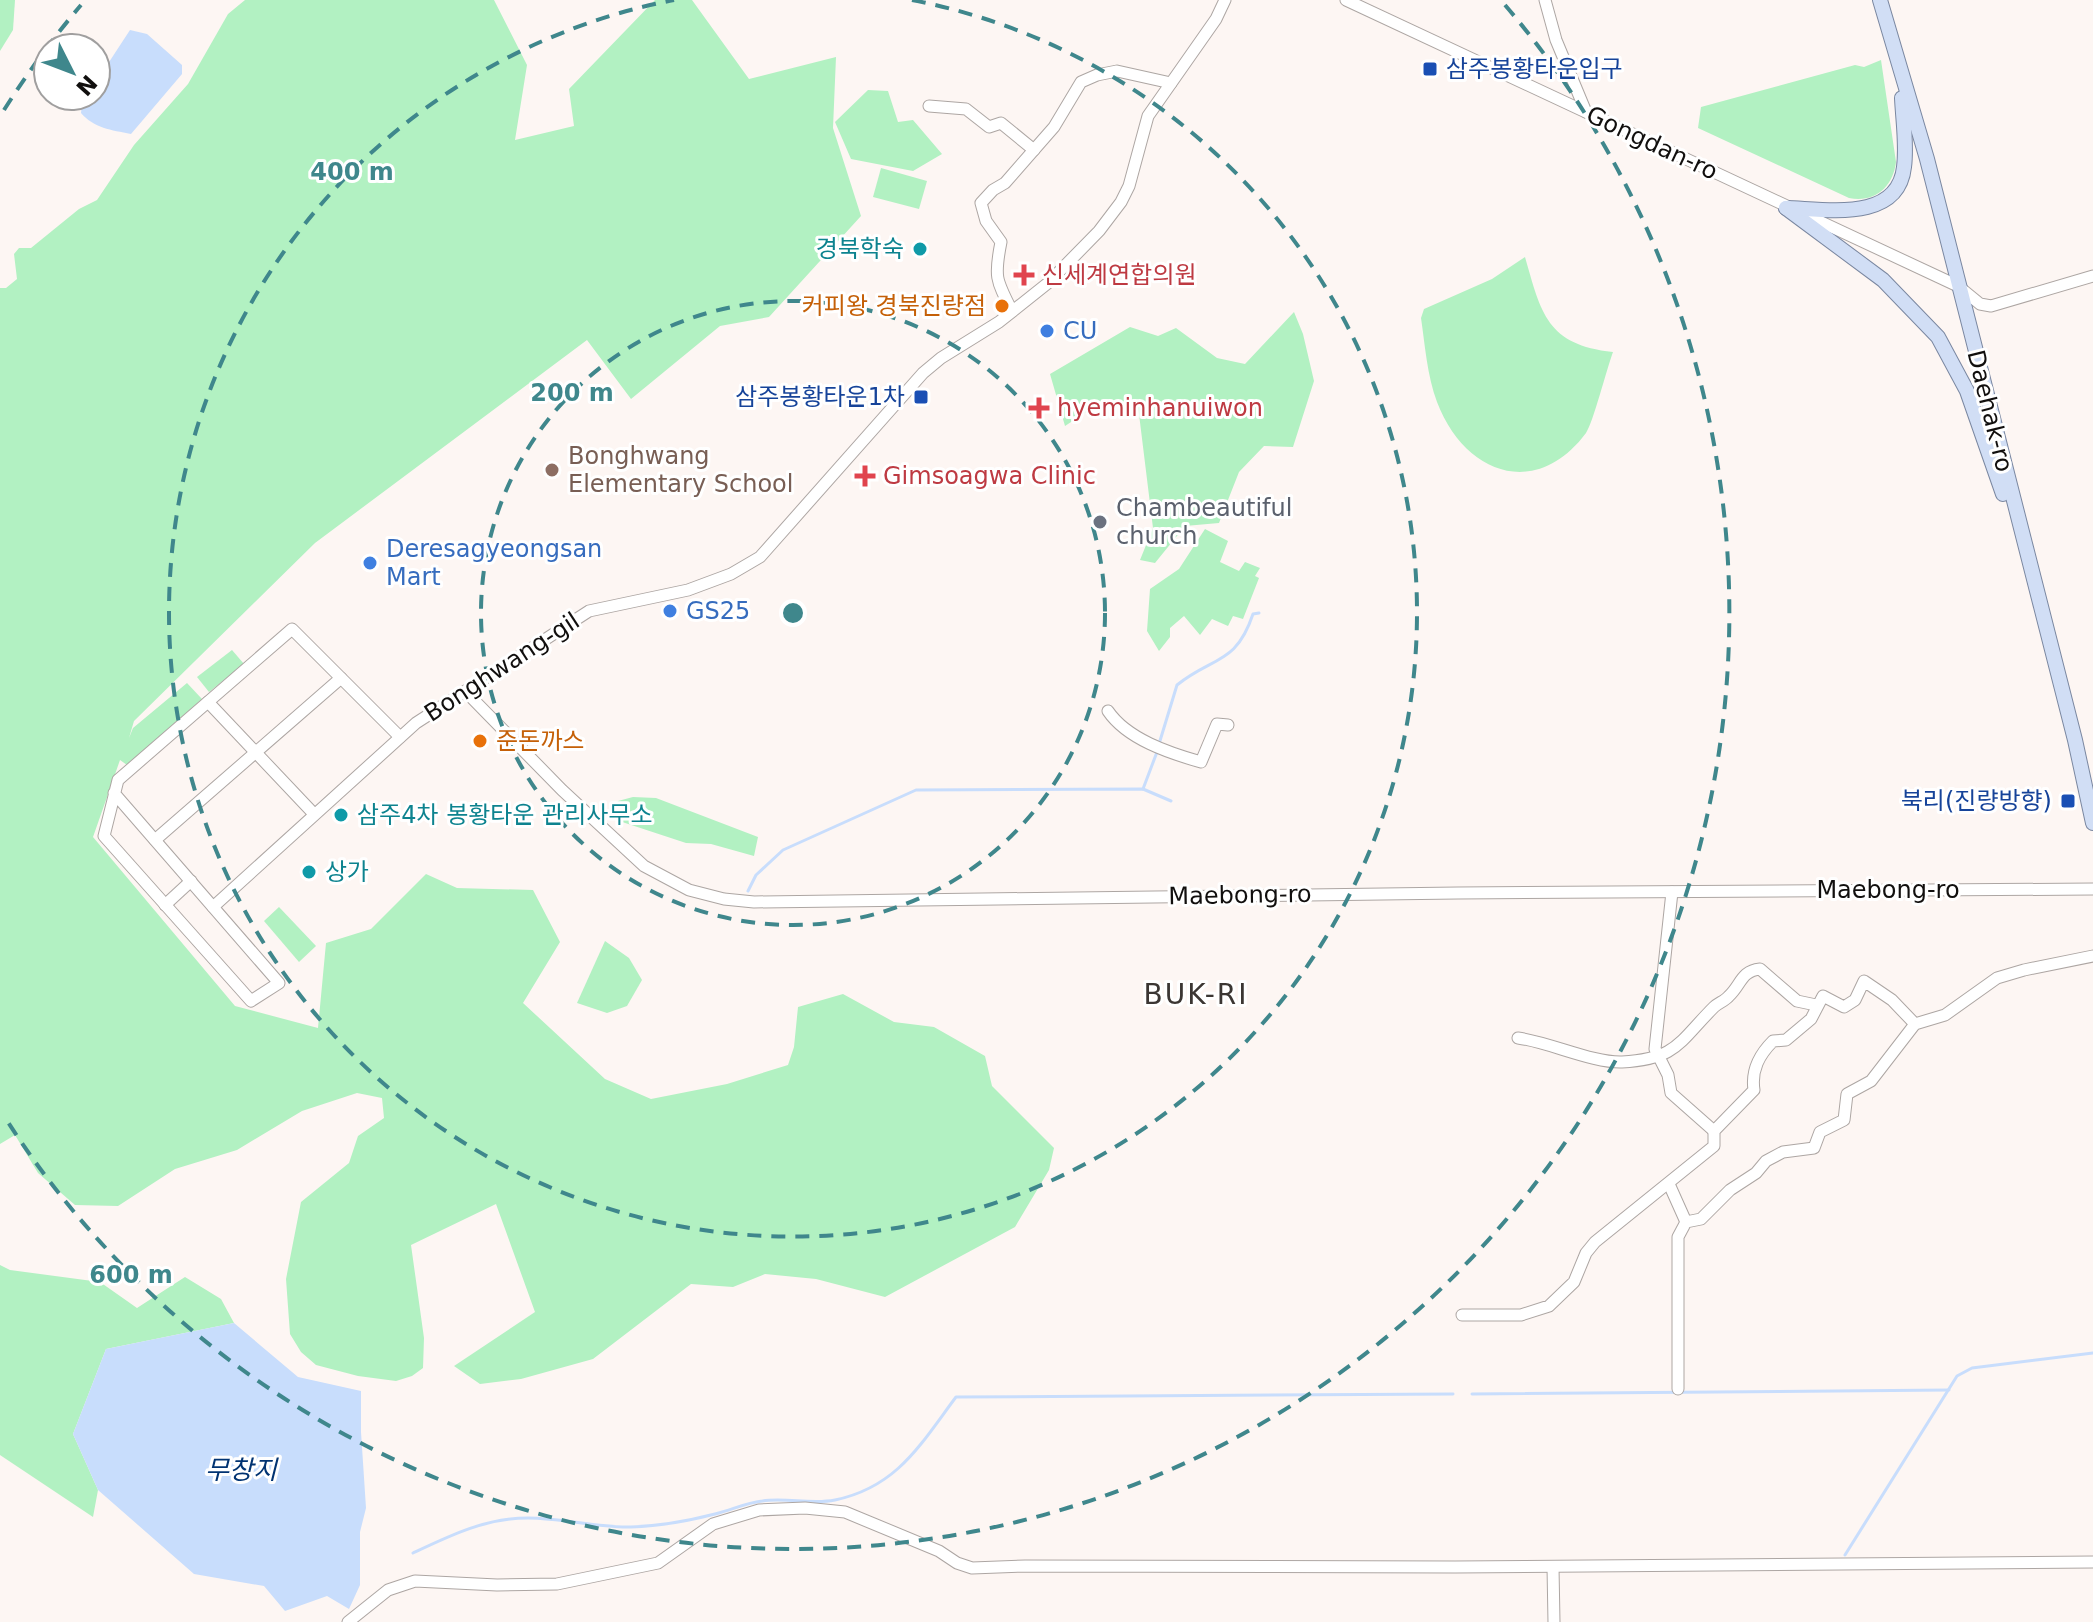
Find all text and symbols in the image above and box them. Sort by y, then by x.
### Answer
north arrow [32,32,112,112]
place label: 삼주봉황타운입구 [1446,55,1623,83]
marker: 삼주봉황타운입구 [1421,60,1439,78]
text: N [71,70,102,100]
street label: Gongdan-ro [1582,100,1722,186]
text: 400 m [310,158,394,186]
place label: 경북학숙 [816,235,904,263]
marker: 경북학숙 [911,240,929,258]
place label: 신세계연합의원 [1042,261,1197,289]
marker: 신세계연합의원 [1013,264,1035,286]
place label: 커피왕 경북진량점 [802,292,986,320]
marker: 커피왕 경북진량점 [993,297,1011,315]
place label: CU [1063,317,1097,345]
marker: CU [1038,322,1056,340]
street label: Daehak-ro [1961,347,2019,475]
text: 200 m [530,379,614,407]
place label: 삼주봉황타운1차 [735,383,905,411]
marker: 삼주봉황타운1차 [912,388,930,406]
place label: hyeminhanuiwon [1057,394,1263,422]
marker: hyeminhanuiwon [1028,397,1050,419]
place label: Bonghwang Elementary School [568,442,793,498]
marker: Bonghwang Elementary School [543,461,561,479]
place label: Gimsoagwa Clinic [883,462,1096,490]
marker: Gimsoagwa Clinic [854,465,876,487]
place label: Chambeautiful church [1116,494,1292,550]
marker: Chambeautiful church [1091,513,1109,531]
place label: Deresagyeongsan Mart [386,535,602,591]
marker: Deresagyeongsan Mart [361,554,379,572]
place label: GS25 [686,597,750,625]
centre of rings [779,599,807,627]
marker: GS25 [661,602,679,620]
street label: Bonghwang-gil [419,607,585,727]
place label: 준돈까스 [496,727,584,755]
marker: 준돈까스 [471,732,489,750]
place label: 북리(진량방향) [1901,787,2052,815]
marker: 북리(진량방향) [2059,792,2077,810]
place label: 삼주4차 봉황타운 관리사무소 [357,801,653,829]
marker: 삼주4차 봉황타운 관리사무소 [332,806,350,824]
place label: 상가 [325,858,369,886]
marker: 상가 [300,863,318,881]
street label: Maebong-ro [1816,876,1960,904]
street label: Maebong-ro [1168,880,1312,910]
district label: BUK-RI [1144,978,1248,1011]
text: 600 m [89,1261,173,1289]
water label: 무창지 [205,1455,279,1485]

